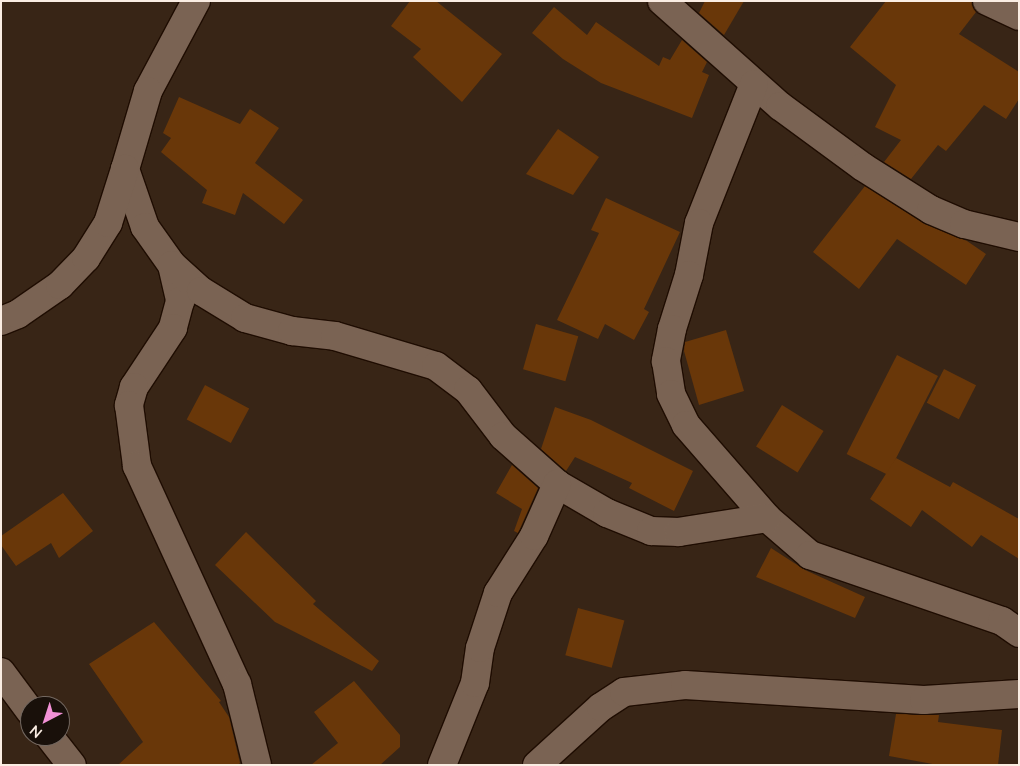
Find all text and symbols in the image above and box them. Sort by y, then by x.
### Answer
north arrow [20,696,70,746]
text: N [26,722,45,742]

